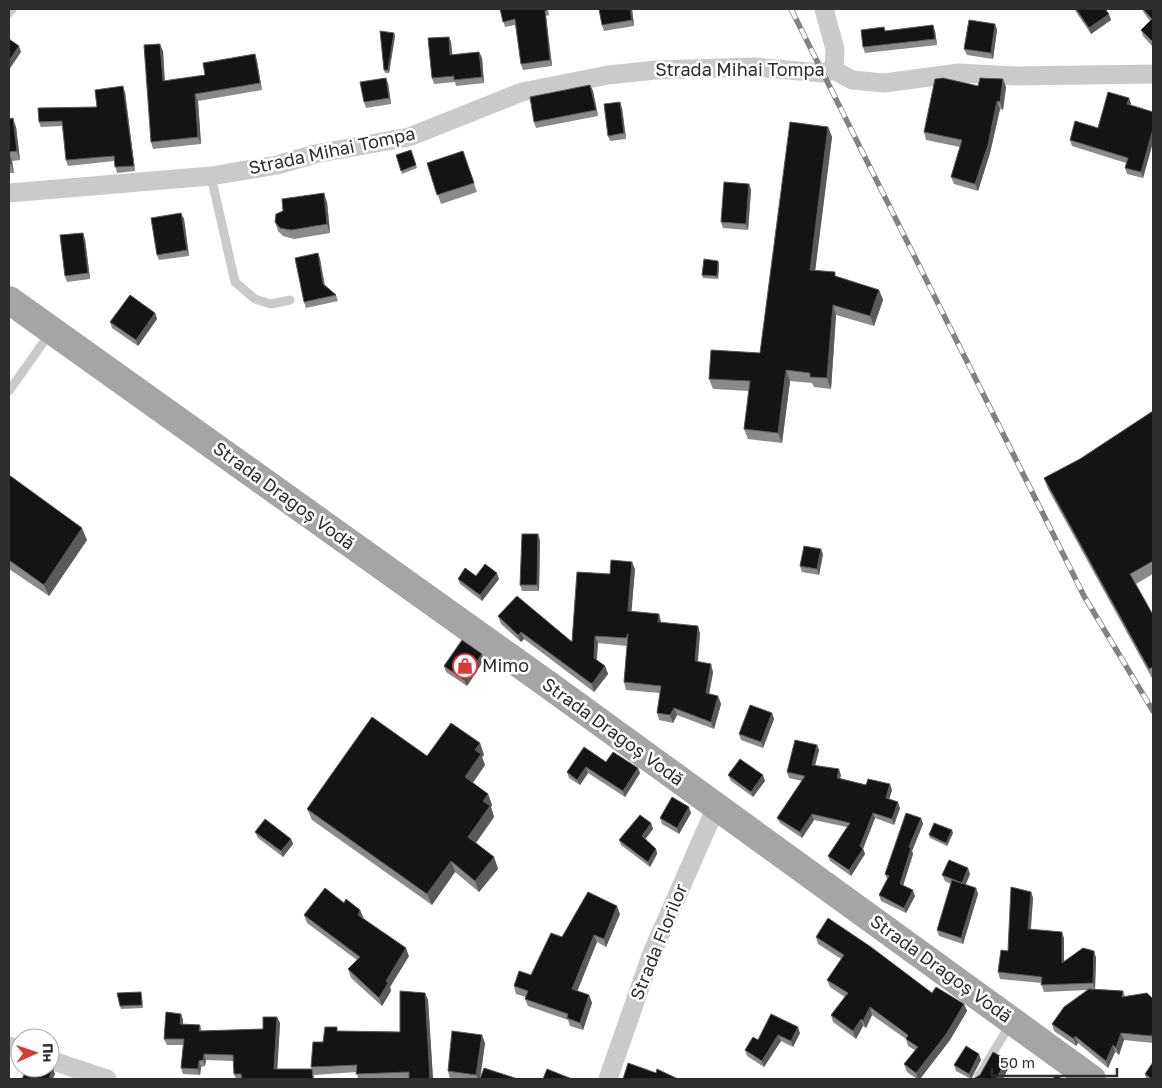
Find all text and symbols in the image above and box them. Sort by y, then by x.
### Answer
street label: Strada Mihai Tompa [655,58,825,80]
street label: Strada Mihai Tompa [247,122,417,178]
street label: Strada Dragoș Vodă [209,436,360,554]
shop icon: Mimo [452,653,478,679]
place label: Mimo [482,654,529,676]
street label: Strada Dragoș Vodă [538,672,689,790]
street label: Strada Florilor [625,880,691,1003]
street label: Strada Dragoș Vodă [866,909,1017,1027]
north arrow [10,1028,60,1078]
text: Пн [40,1043,57,1062]
scale bar [992,1046,1117,1078]
text: 50 m [1000,1053,1035,1071]

